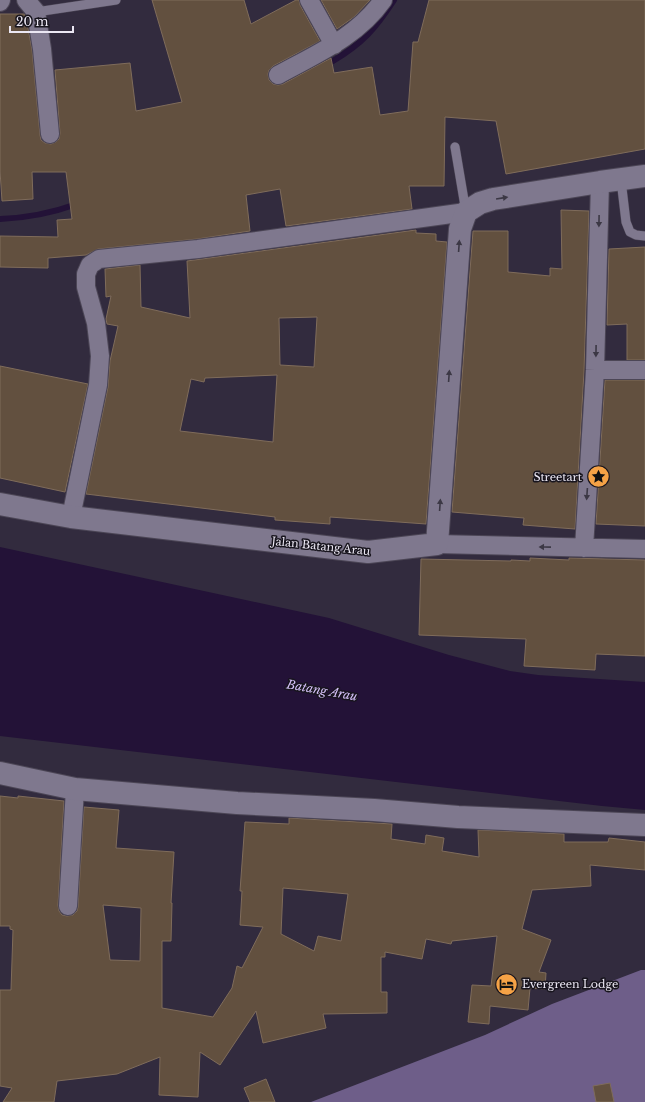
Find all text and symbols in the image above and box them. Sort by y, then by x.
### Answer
scale bar [10,8,73,34]
text: 20 m [16,14,48,29]
one-way arrow [496,195,508,201]
one-way arrow [596,215,602,228]
one-way arrow [455,240,462,252]
one-way arrow [592,345,599,357]
one-way arrow [446,370,453,382]
place icon: Streetart [585,464,611,490]
place label: Streetart [533,470,583,484]
one-way arrow [584,488,591,500]
one-way arrow [436,499,443,511]
street label: Jalan Batang Arau [269,534,372,558]
one-way arrow [538,544,551,550]
water label: Batang Arau [285,676,359,704]
hotel icon: Evergreen Lodge [493,971,519,997]
place label: Evergreen Lodge [522,977,618,991]

